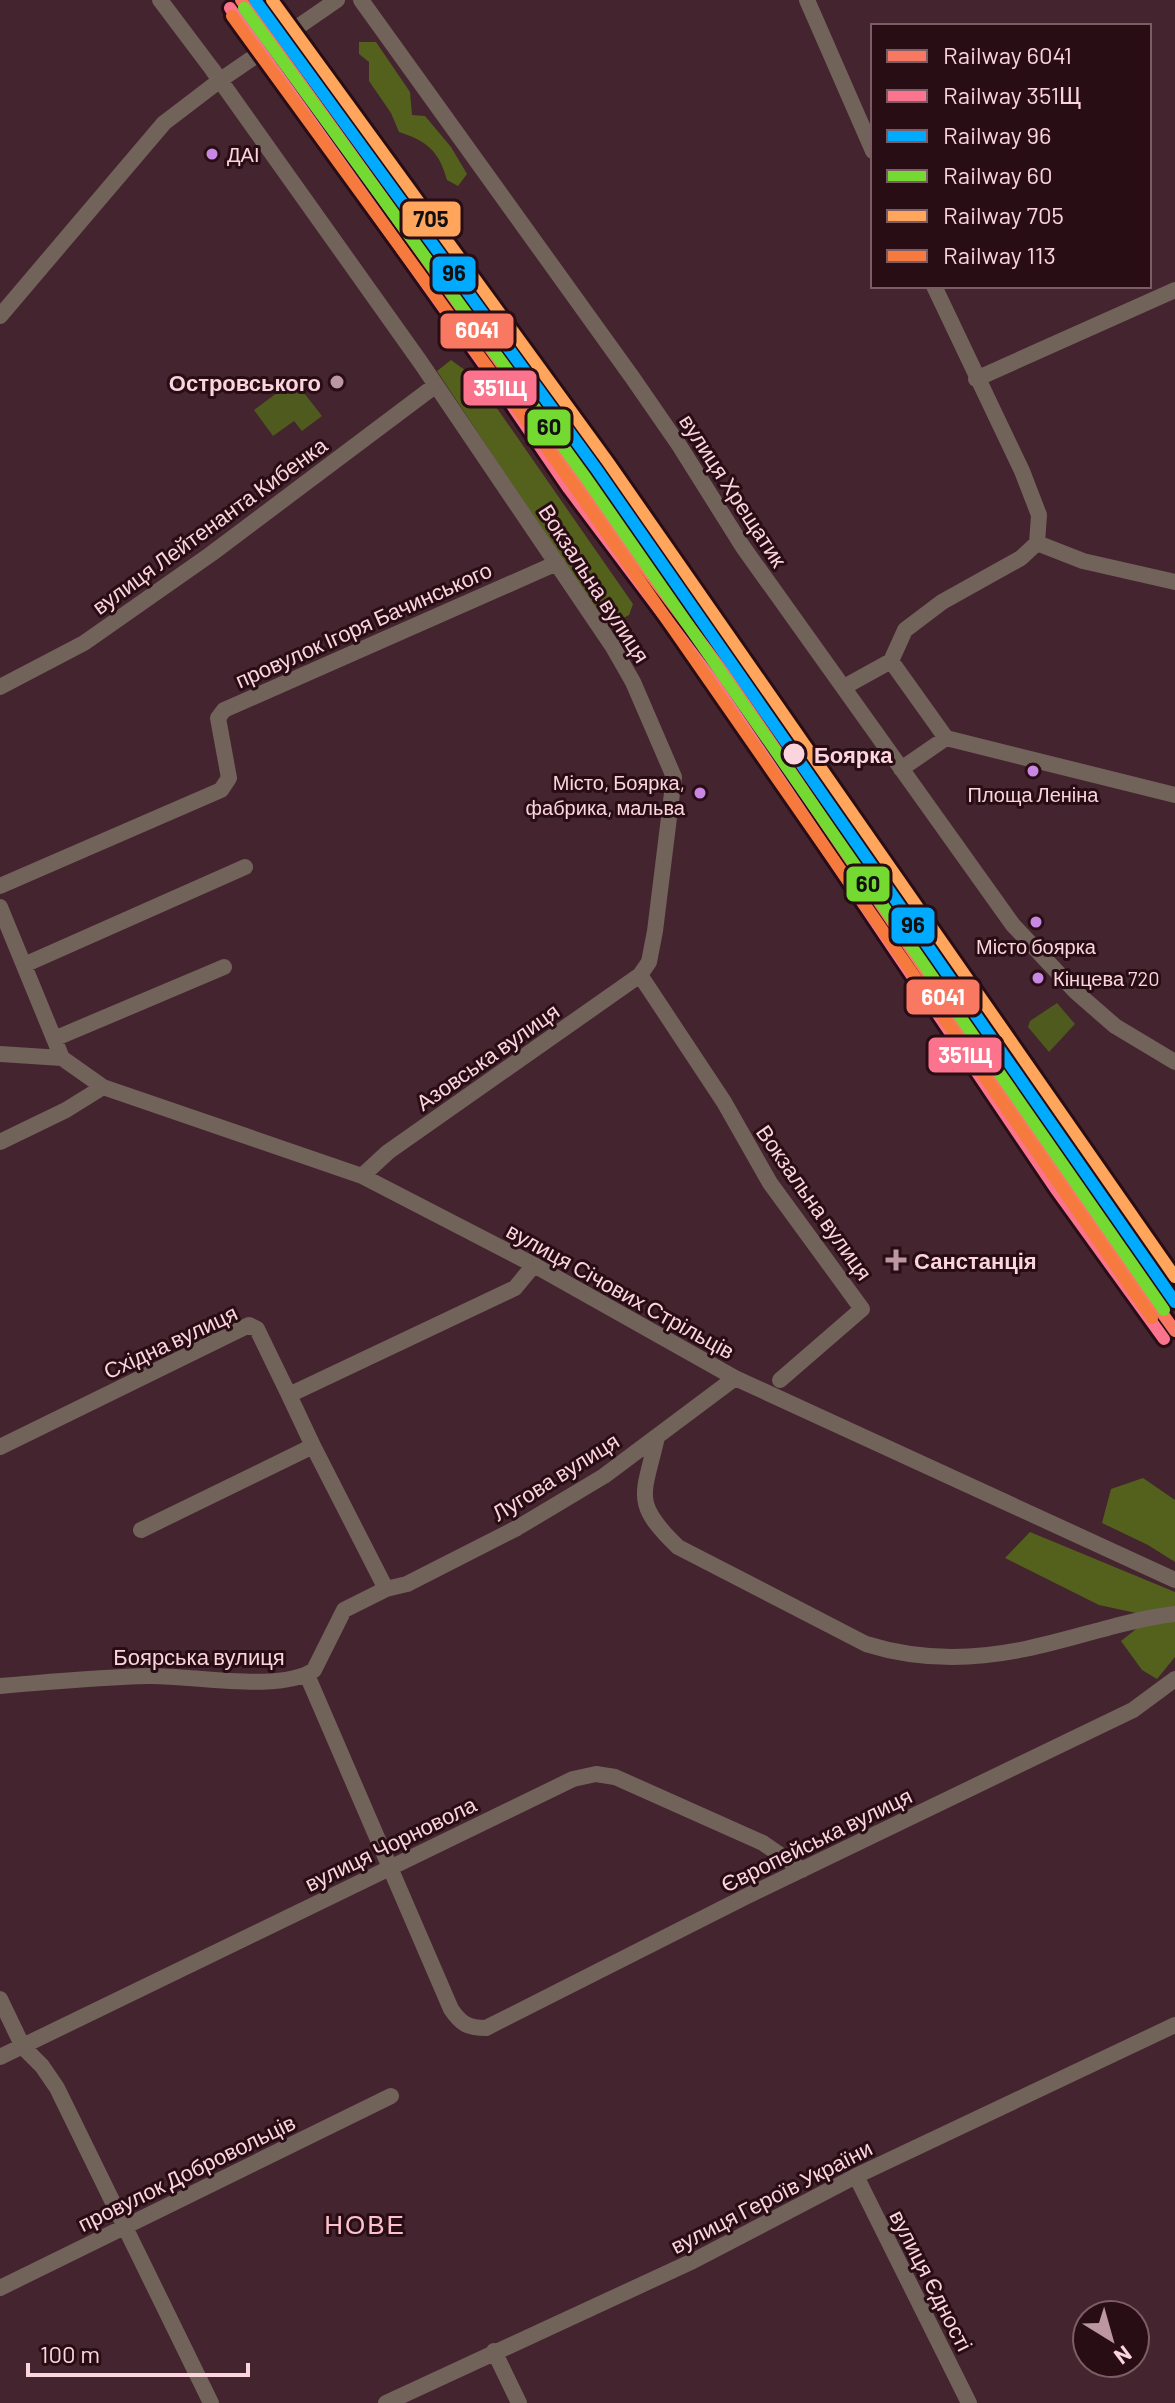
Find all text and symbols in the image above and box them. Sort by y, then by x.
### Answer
legend [871,24,1151,288]
text: Railway 6041 [943,40,1072,69]
text: Railway 351Щ [943,80,1082,109]
text: Railway 96 [943,120,1051,149]
place label: ДАІ [227,142,259,166]
marker: ДАІ [204,146,220,162]
text: Railway 60 [943,160,1053,189]
line badge: 705 [401,200,462,238]
text: Railway 705 [943,200,1064,229]
text: 705 [413,205,449,231]
text: Railway 113 [943,240,1056,269]
line badge: 96 [431,255,477,293]
text: 96 [442,259,466,285]
line badge: 6041 [439,312,515,350]
text: 6041 [455,316,499,342]
place label: Островського [169,369,321,396]
line badge: 351Щ [462,369,538,407]
marker: Островського [328,373,346,391]
text: 351Щ [473,374,527,401]
line badge: 60 [526,408,572,447]
street label: вулиця Хрещатик [674,409,793,572]
text: 60 [537,413,561,439]
street label: вулиця Лейтенанта Кибенка [86,431,333,620]
street label: Вокзальна вулиця [533,499,656,668]
street label: провулок Ігоря Бачинського [231,556,496,693]
marker: Боярка [781,741,807,767]
place label: Боярка [814,741,893,768]
marker: Площа Леніна [1025,763,1041,779]
place label: Місто, Боярка, фабрика, мальва [526,770,686,819]
place label: Площа Леніна [968,782,1099,806]
marker: Місто, Боярка, фабрика, мальва [692,785,708,801]
line badge: 60 [845,865,891,903]
text: 60 [856,870,880,896]
line badge: 96 [890,906,936,945]
text: 96 [901,911,925,937]
marker: Місто боярка [1028,914,1044,930]
place label: Місто боярка [976,934,1097,958]
place label: Кінцева 720 [1053,966,1160,990]
marker: Кінцева 720 [1030,970,1046,986]
line badge: 6041 [905,978,981,1016]
text: 6041 [921,983,965,1009]
street label: Азовська вулиця [410,997,564,1116]
line badge: 351Щ [927,1036,1003,1074]
text: 351Щ [938,1041,992,1068]
street label: Вокзальна вулиця [751,1119,878,1285]
street label: вулиця Січових Стрільців [502,1217,739,1364]
place label: Санстанція [914,1247,1037,1274]
marker: Санстанція [885,1249,907,1271]
street label: Східна вулиця [99,1299,242,1384]
street label: Лугова вулиця [487,1427,624,1526]
street label: Боярська вулиця [113,1643,285,1670]
street label: Європейська вулиця [716,1782,916,1897]
street label: вулиця Чорновола [300,1790,481,1897]
street label: провулок Добровольців [73,2108,299,2237]
street label: вулиця Героїв України [666,2134,877,2259]
street label: вулиця Єдності [884,2205,979,2355]
district label: НОВЕ [324,2208,406,2239]
north arrow [1071,2299,1151,2379]
scale bar [28,2327,248,2377]
text: 100 m [40,2339,100,2368]
text: N [1110,2341,1137,2371]

